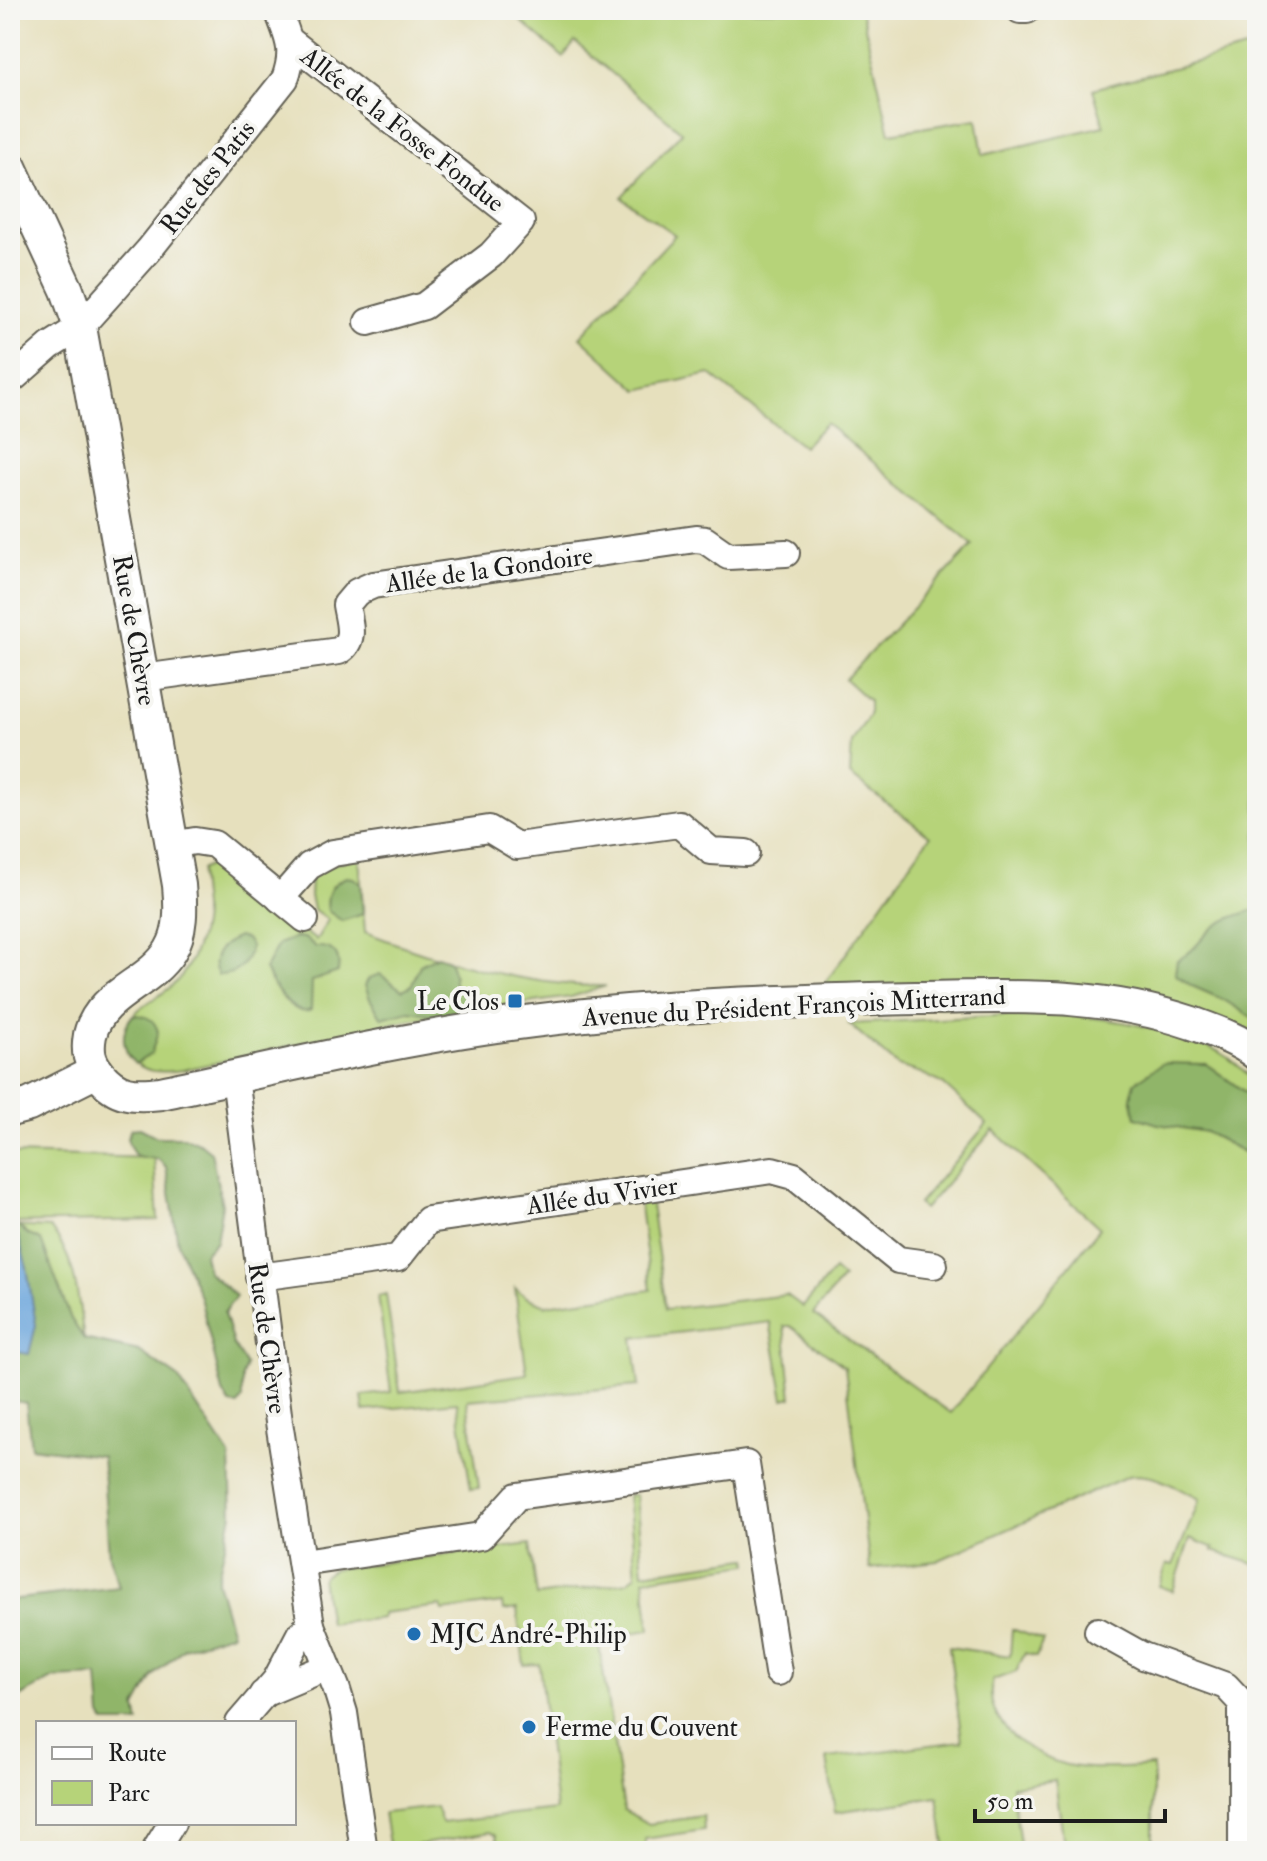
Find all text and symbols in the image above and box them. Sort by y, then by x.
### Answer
street label: Allée de la Fosse Fondue [293,40,511,219]
street label: Rue des Patis [153,114,262,241]
street label: Allée de la Gondoire [382,540,595,601]
street label: Rue de Chèvre [105,552,163,708]
street label: Avenue du Président François Mitterrand [581,980,1007,1034]
place label: Le Clos [417,986,499,1018]
marker: Le Clos [506,992,524,1010]
street label: Allée du Vivier [523,1170,680,1223]
street label: Rue de Chèvre [241,1260,293,1416]
place label: MJC André-Philip [430,1619,627,1652]
marker: MJC André-Philip [405,1625,423,1643]
place label: Ferme du Couvent [545,1712,738,1744]
marker: Ferme du Couvent [520,1718,538,1736]
legend [36,1721,296,1825]
text: Route [108,1738,167,1769]
scale bar [975,1773,1165,1823]
text: Parc [108,1778,150,1809]
text: 50 m [987,1786,1034,1817]

